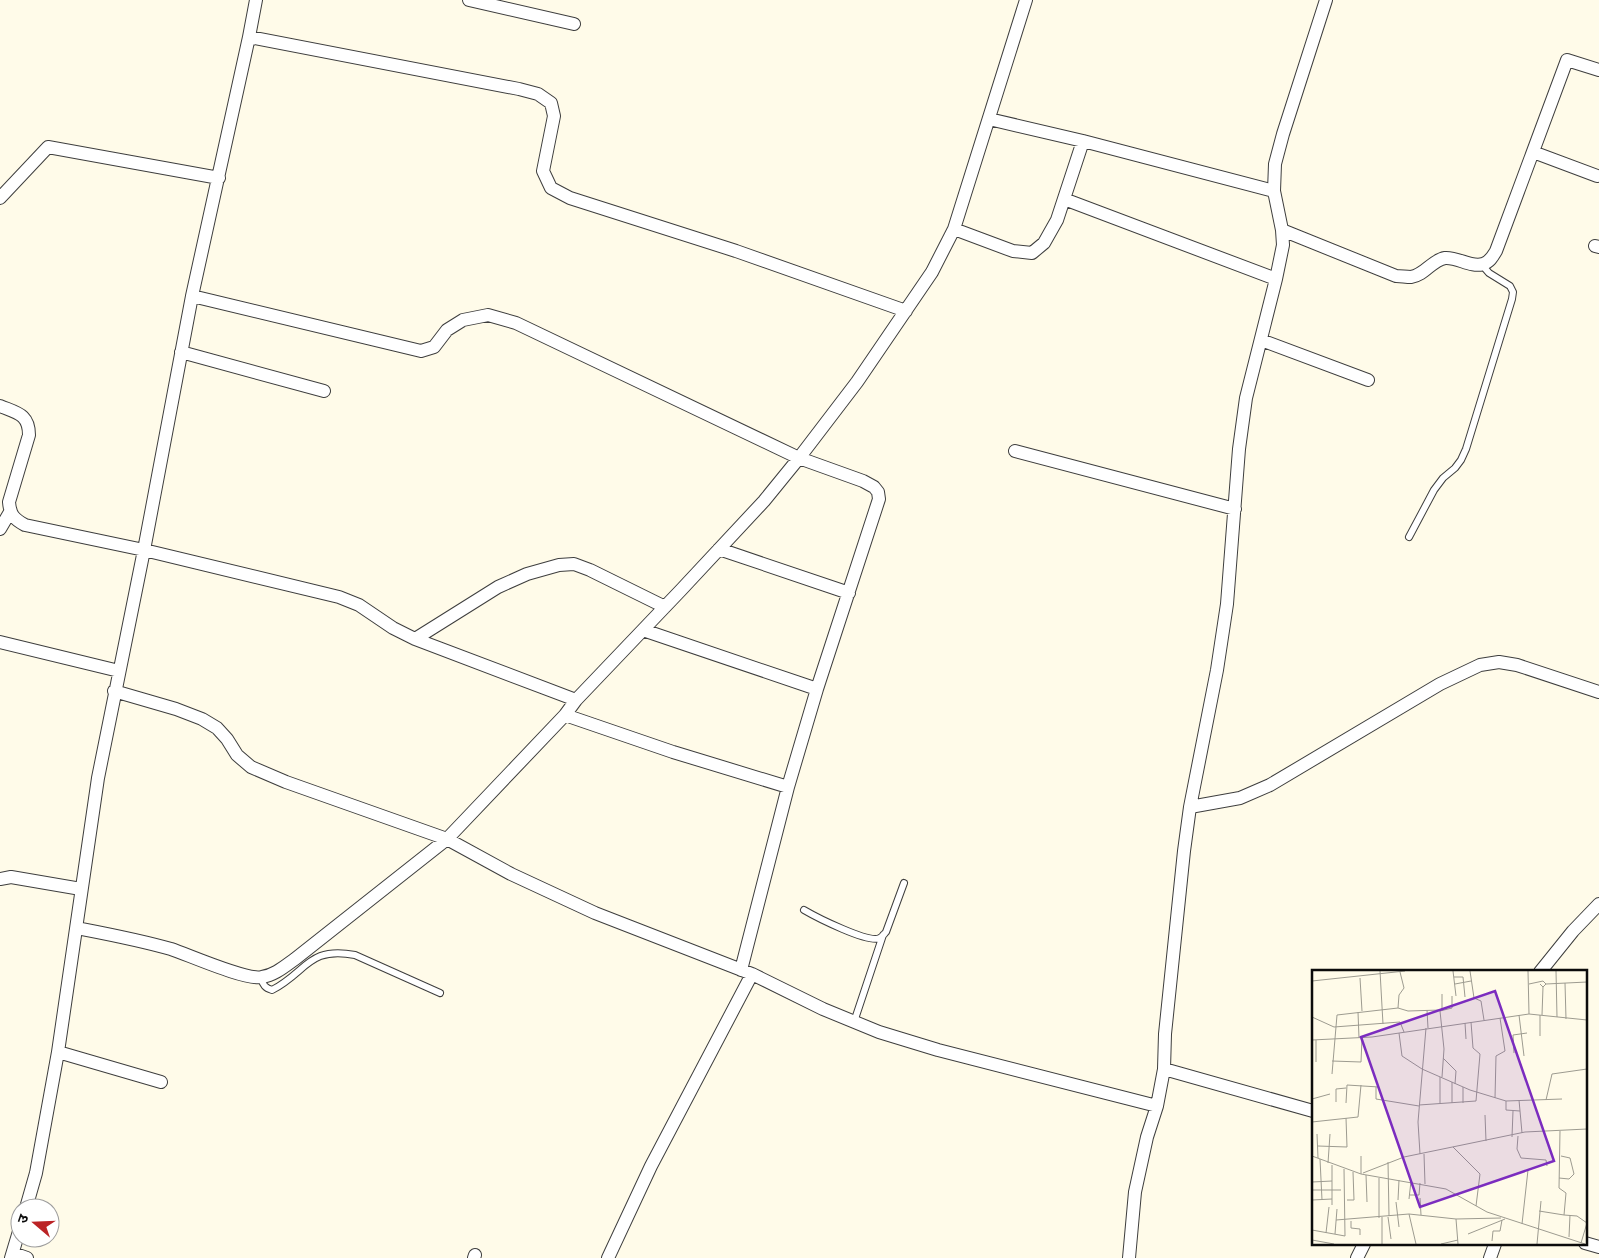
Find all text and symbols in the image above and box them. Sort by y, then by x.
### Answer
inset map [1312,970,1586,1246]
north arrow [10,1198,60,1248]
text: उ [13,1211,33,1226]

